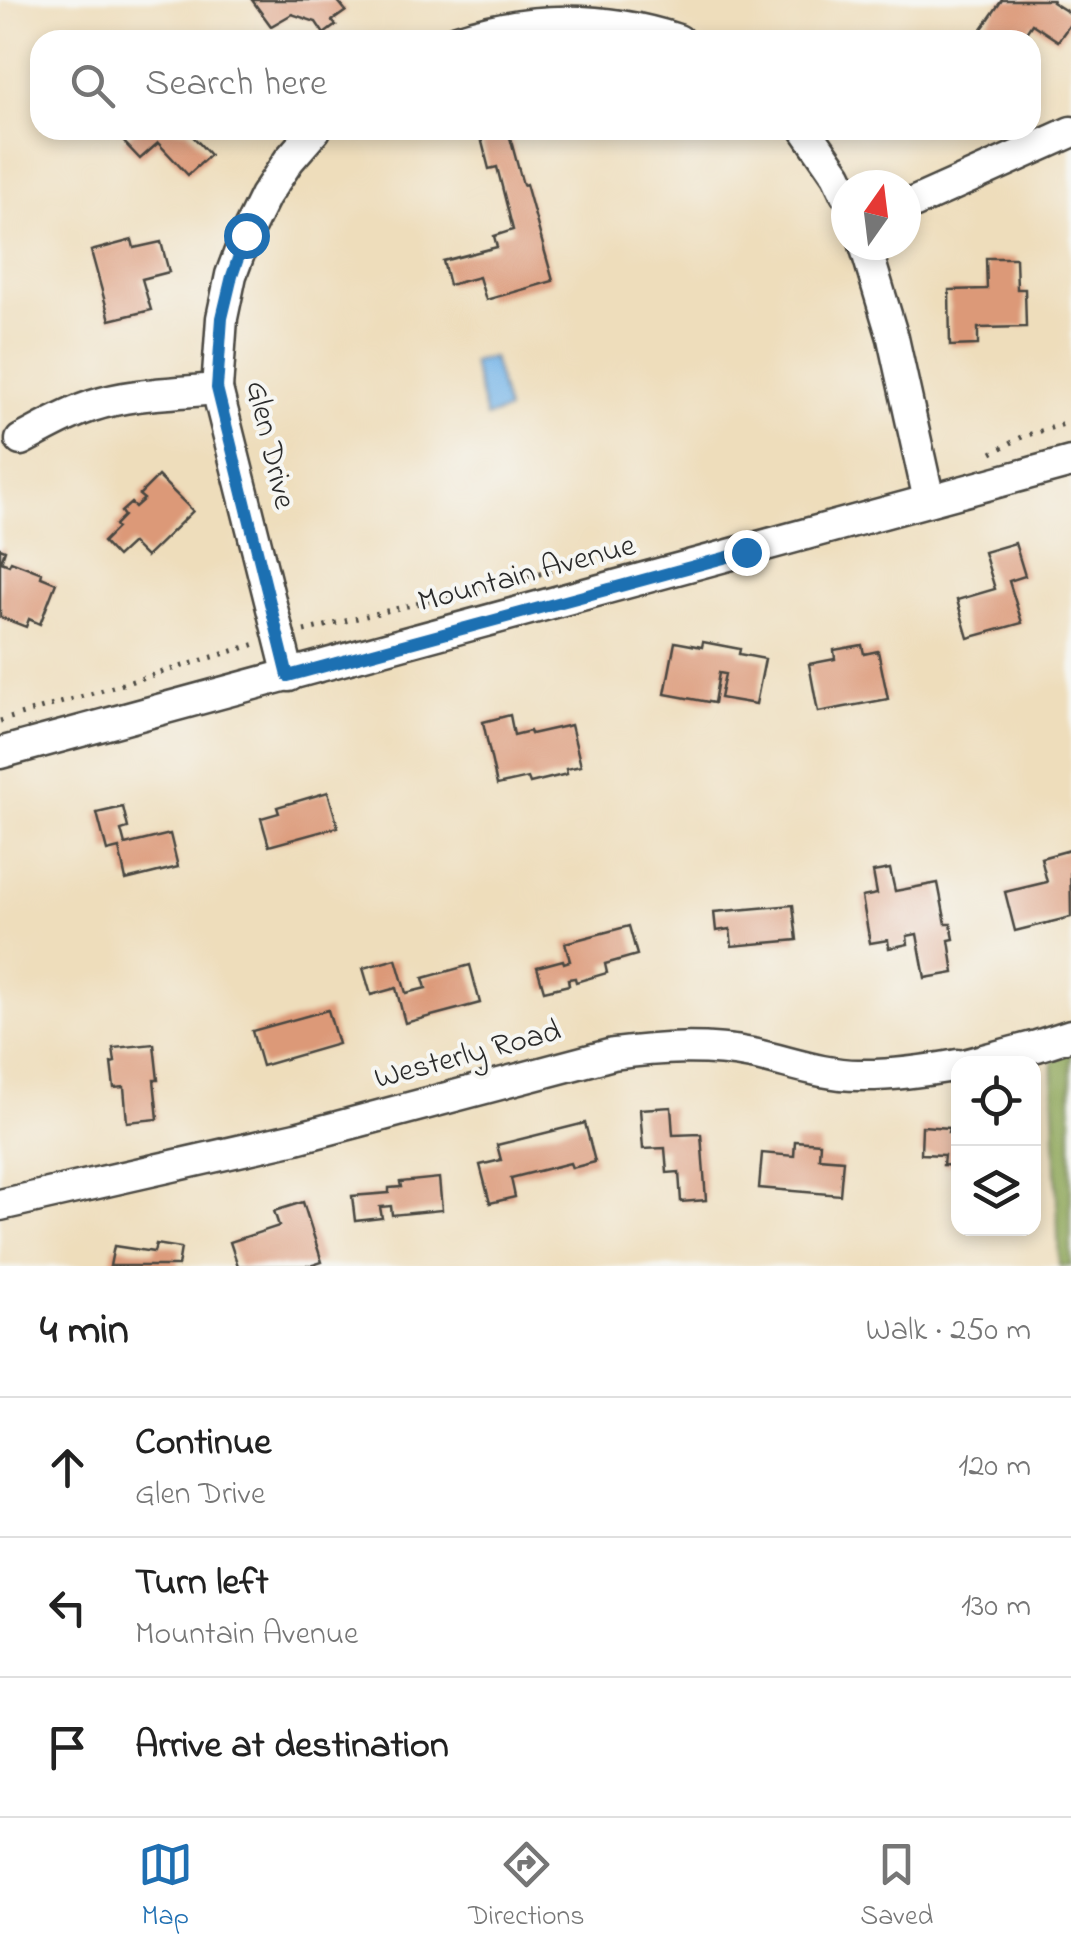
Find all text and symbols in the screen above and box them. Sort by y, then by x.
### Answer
search box [30,30,1041,140]
text: Search here [145,57,327,113]
icon: search [65,58,120,113]
north arrow [831,170,921,260]
route start [224,213,270,259]
street label: Glen Drive [231,376,307,514]
street label: Mountain Avenue [413,523,642,627]
route end [724,530,770,576]
street label: Westerly Road [370,1009,566,1103]
map controls [951,1056,1041,1236]
button: locate [951,1056,1041,1146]
button: layers [951,1146,1041,1236]
text: 4 min [40,1301,129,1362]
text: Walk · 250 m [866,1308,1031,1355]
text: Continue [135,1416,271,1472]
icon: ahead [40,1440,95,1495]
text: 120 m [958,1444,1031,1491]
text: Glen Drive [135,1472,265,1519]
text: Turn left [135,1556,268,1612]
icon: left [40,1580,95,1635]
text: 130 m [961,1584,1031,1631]
text: Mountain Avenue [135,1612,358,1659]
text: Arrive at destination [135,1719,449,1775]
icon: arrive [40,1720,95,1775]
tab: Map [138,1837,193,1938]
tab: Directions [468,1837,585,1938]
tab: Saved [860,1837,933,1938]

